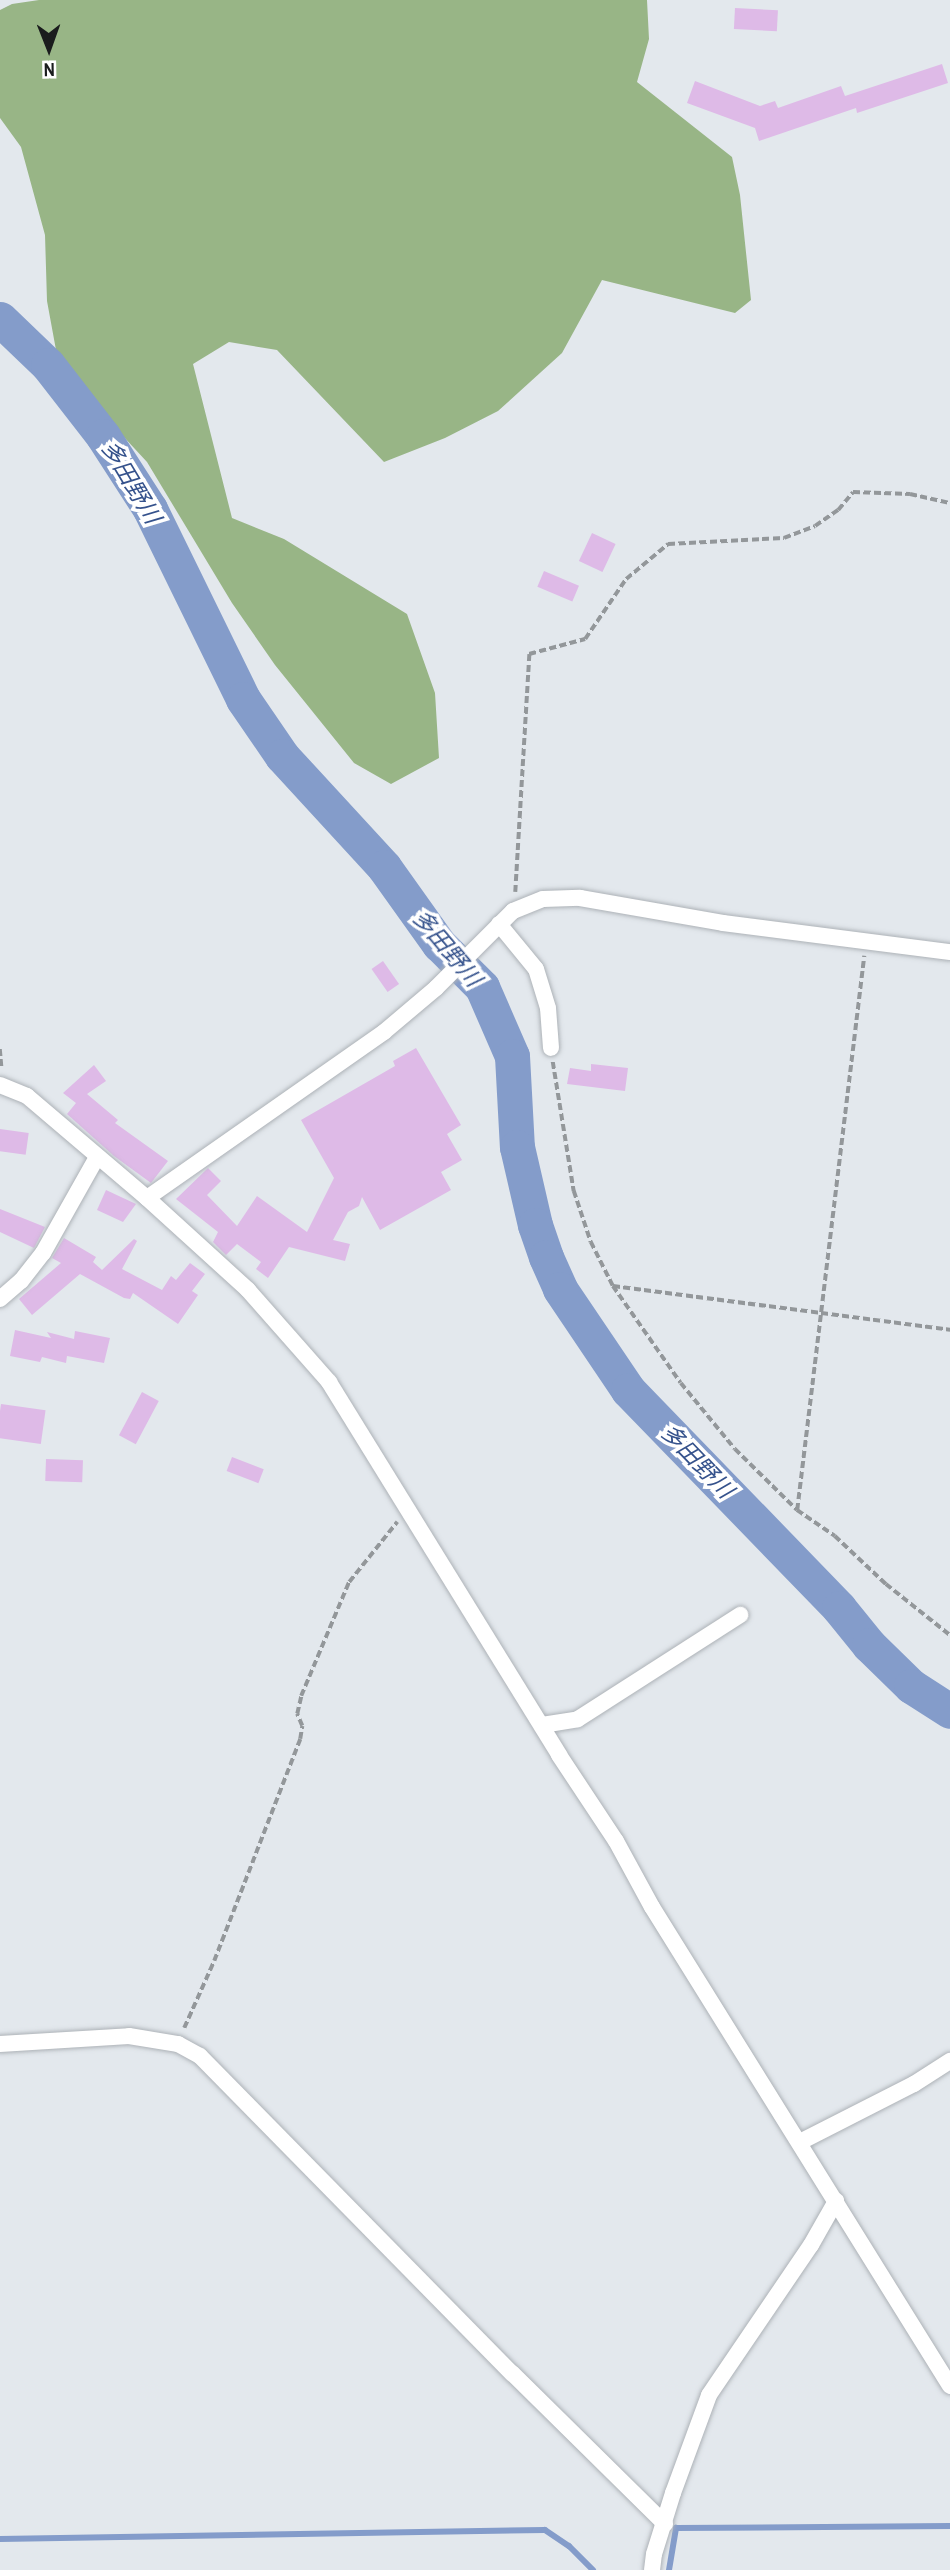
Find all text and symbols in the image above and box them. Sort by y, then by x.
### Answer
north arrow [14,14,84,84]
text: N [44,57,55,83]
water label: 多田野川 [95,435,167,529]
water label: 多田野川 [407,904,487,992]
water label: 多田野川 [655,1418,739,1504]

